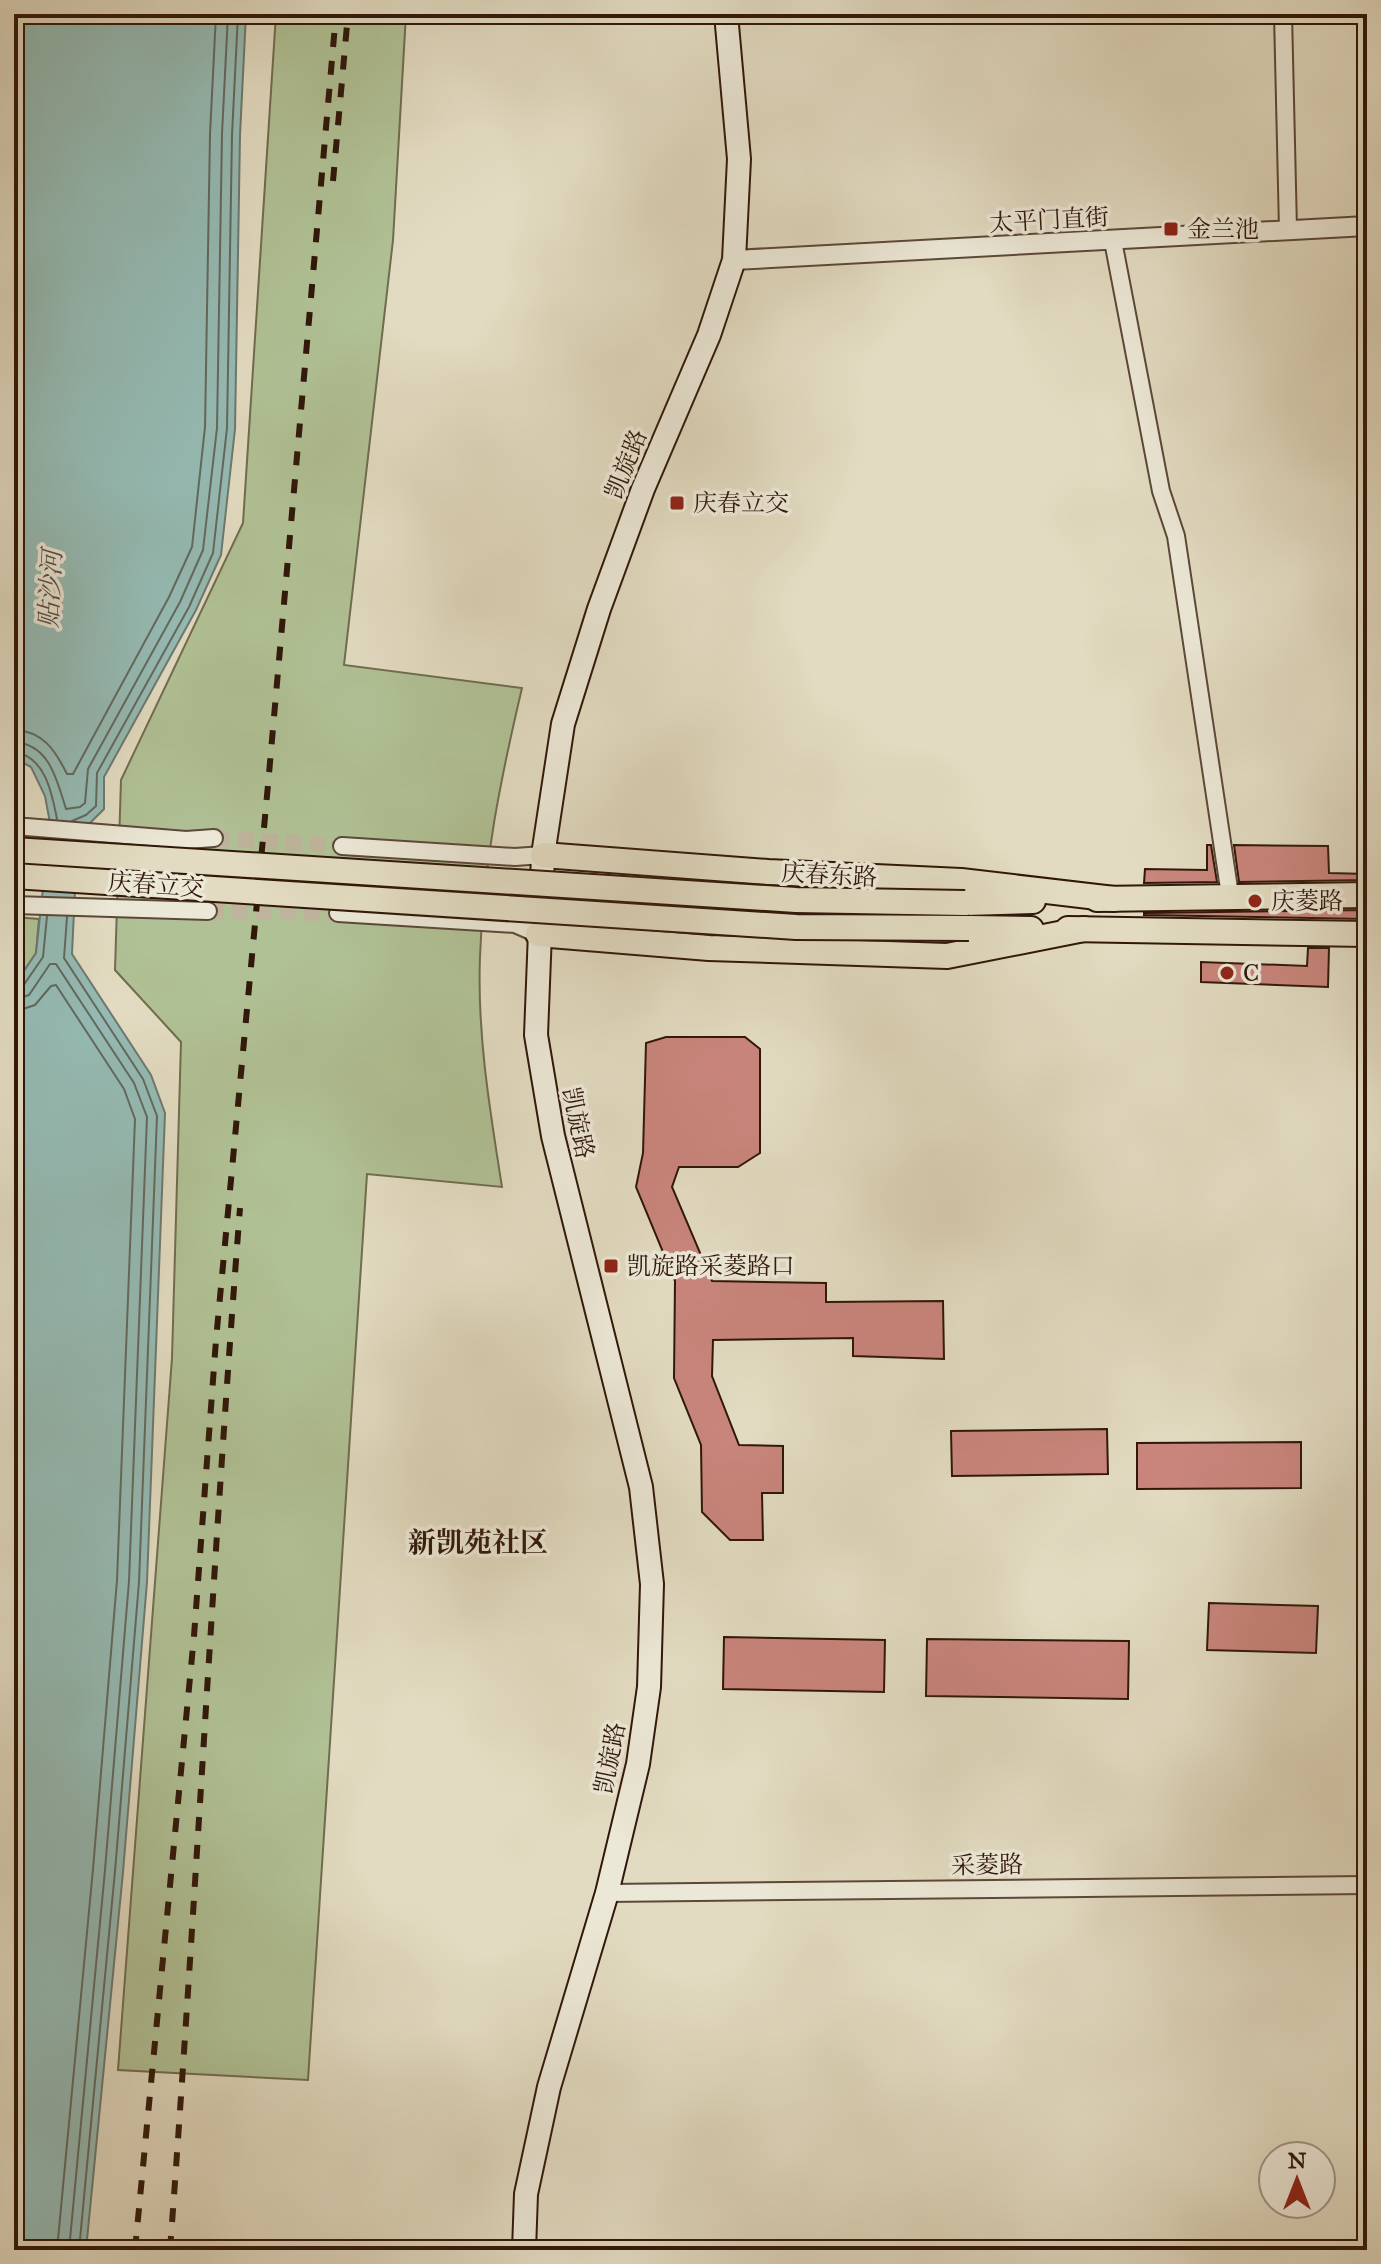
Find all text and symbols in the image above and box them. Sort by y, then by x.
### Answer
street label: 太平门直街 [988,202,1110,238]
place label: 金兰池 [1187,214,1259,244]
marker: 金兰池 [1162,220,1180,238]
street label: 凯旋路 [599,425,653,503]
place label: 庆春立交 [693,488,789,518]
marker: 庆春立交 [668,494,686,512]
water label: 贴沙河 [32,545,68,629]
street label: 庆春东路 [780,858,878,892]
street label: 庆春立交 [107,867,205,903]
place label: 庆菱路 [1271,886,1343,916]
marker: 庆菱路 [1246,892,1264,910]
place label: C [1243,958,1259,988]
marker: C [1218,964,1236,982]
street label: 凯旋路 [556,1085,600,1161]
place label: 凯旋路采菱路口 [627,1251,795,1281]
marker: 凯旋路采菱路口 [602,1257,620,1275]
district label: 新凯苑社区 [408,1525,548,1560]
street label: 凯旋路 [588,1720,632,1796]
street label: 采菱路 [951,1849,1023,1881]
north arrow [1257,2140,1337,2220]
text: N [1288,2147,1307,2174]

